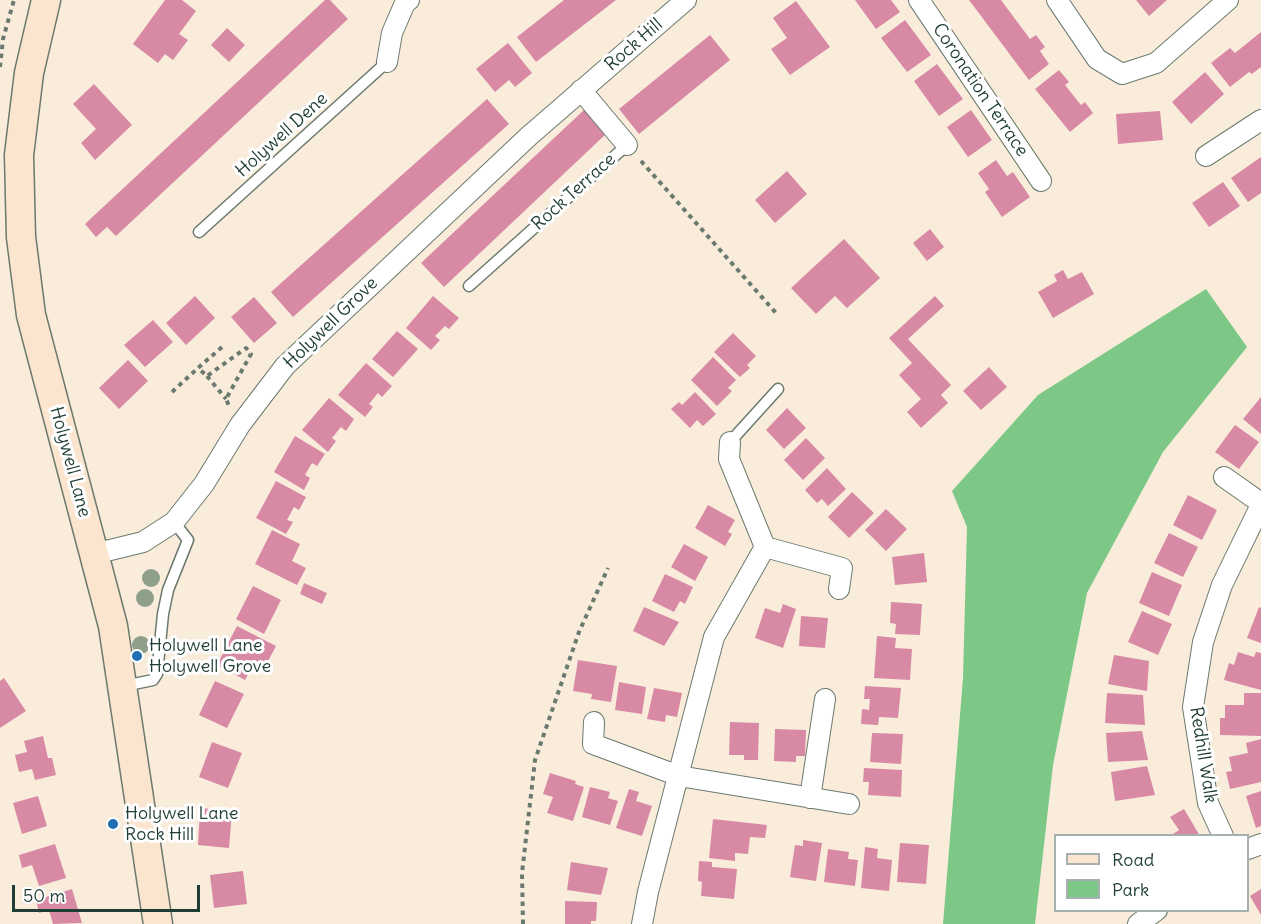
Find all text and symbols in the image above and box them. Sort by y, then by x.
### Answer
street label: Rock Hill [601,14,667,76]
street label: Coronation Terrace [927,19,1033,161]
street label: Holywell Dene [232,88,332,182]
street label: Rock Terrace [528,149,620,235]
street label: Holywell Grove [280,273,382,373]
street label: Holywell Lane [45,404,95,520]
place label: Holywell Lane Holywell Grove [149,635,271,678]
marker: Holywell Lane Holywell Grove [130,649,144,663]
street label: Redhill Walk [1185,705,1221,805]
place label: Holywell Lane Rock Hill [125,803,239,846]
marker: Holywell Lane Rock Hill [106,817,120,831]
legend [1054,834,1249,912]
text: Road [1112,848,1154,871]
scale bar [15,873,202,911]
text: Park [1112,878,1149,901]
text: 50 m [23,884,65,907]

